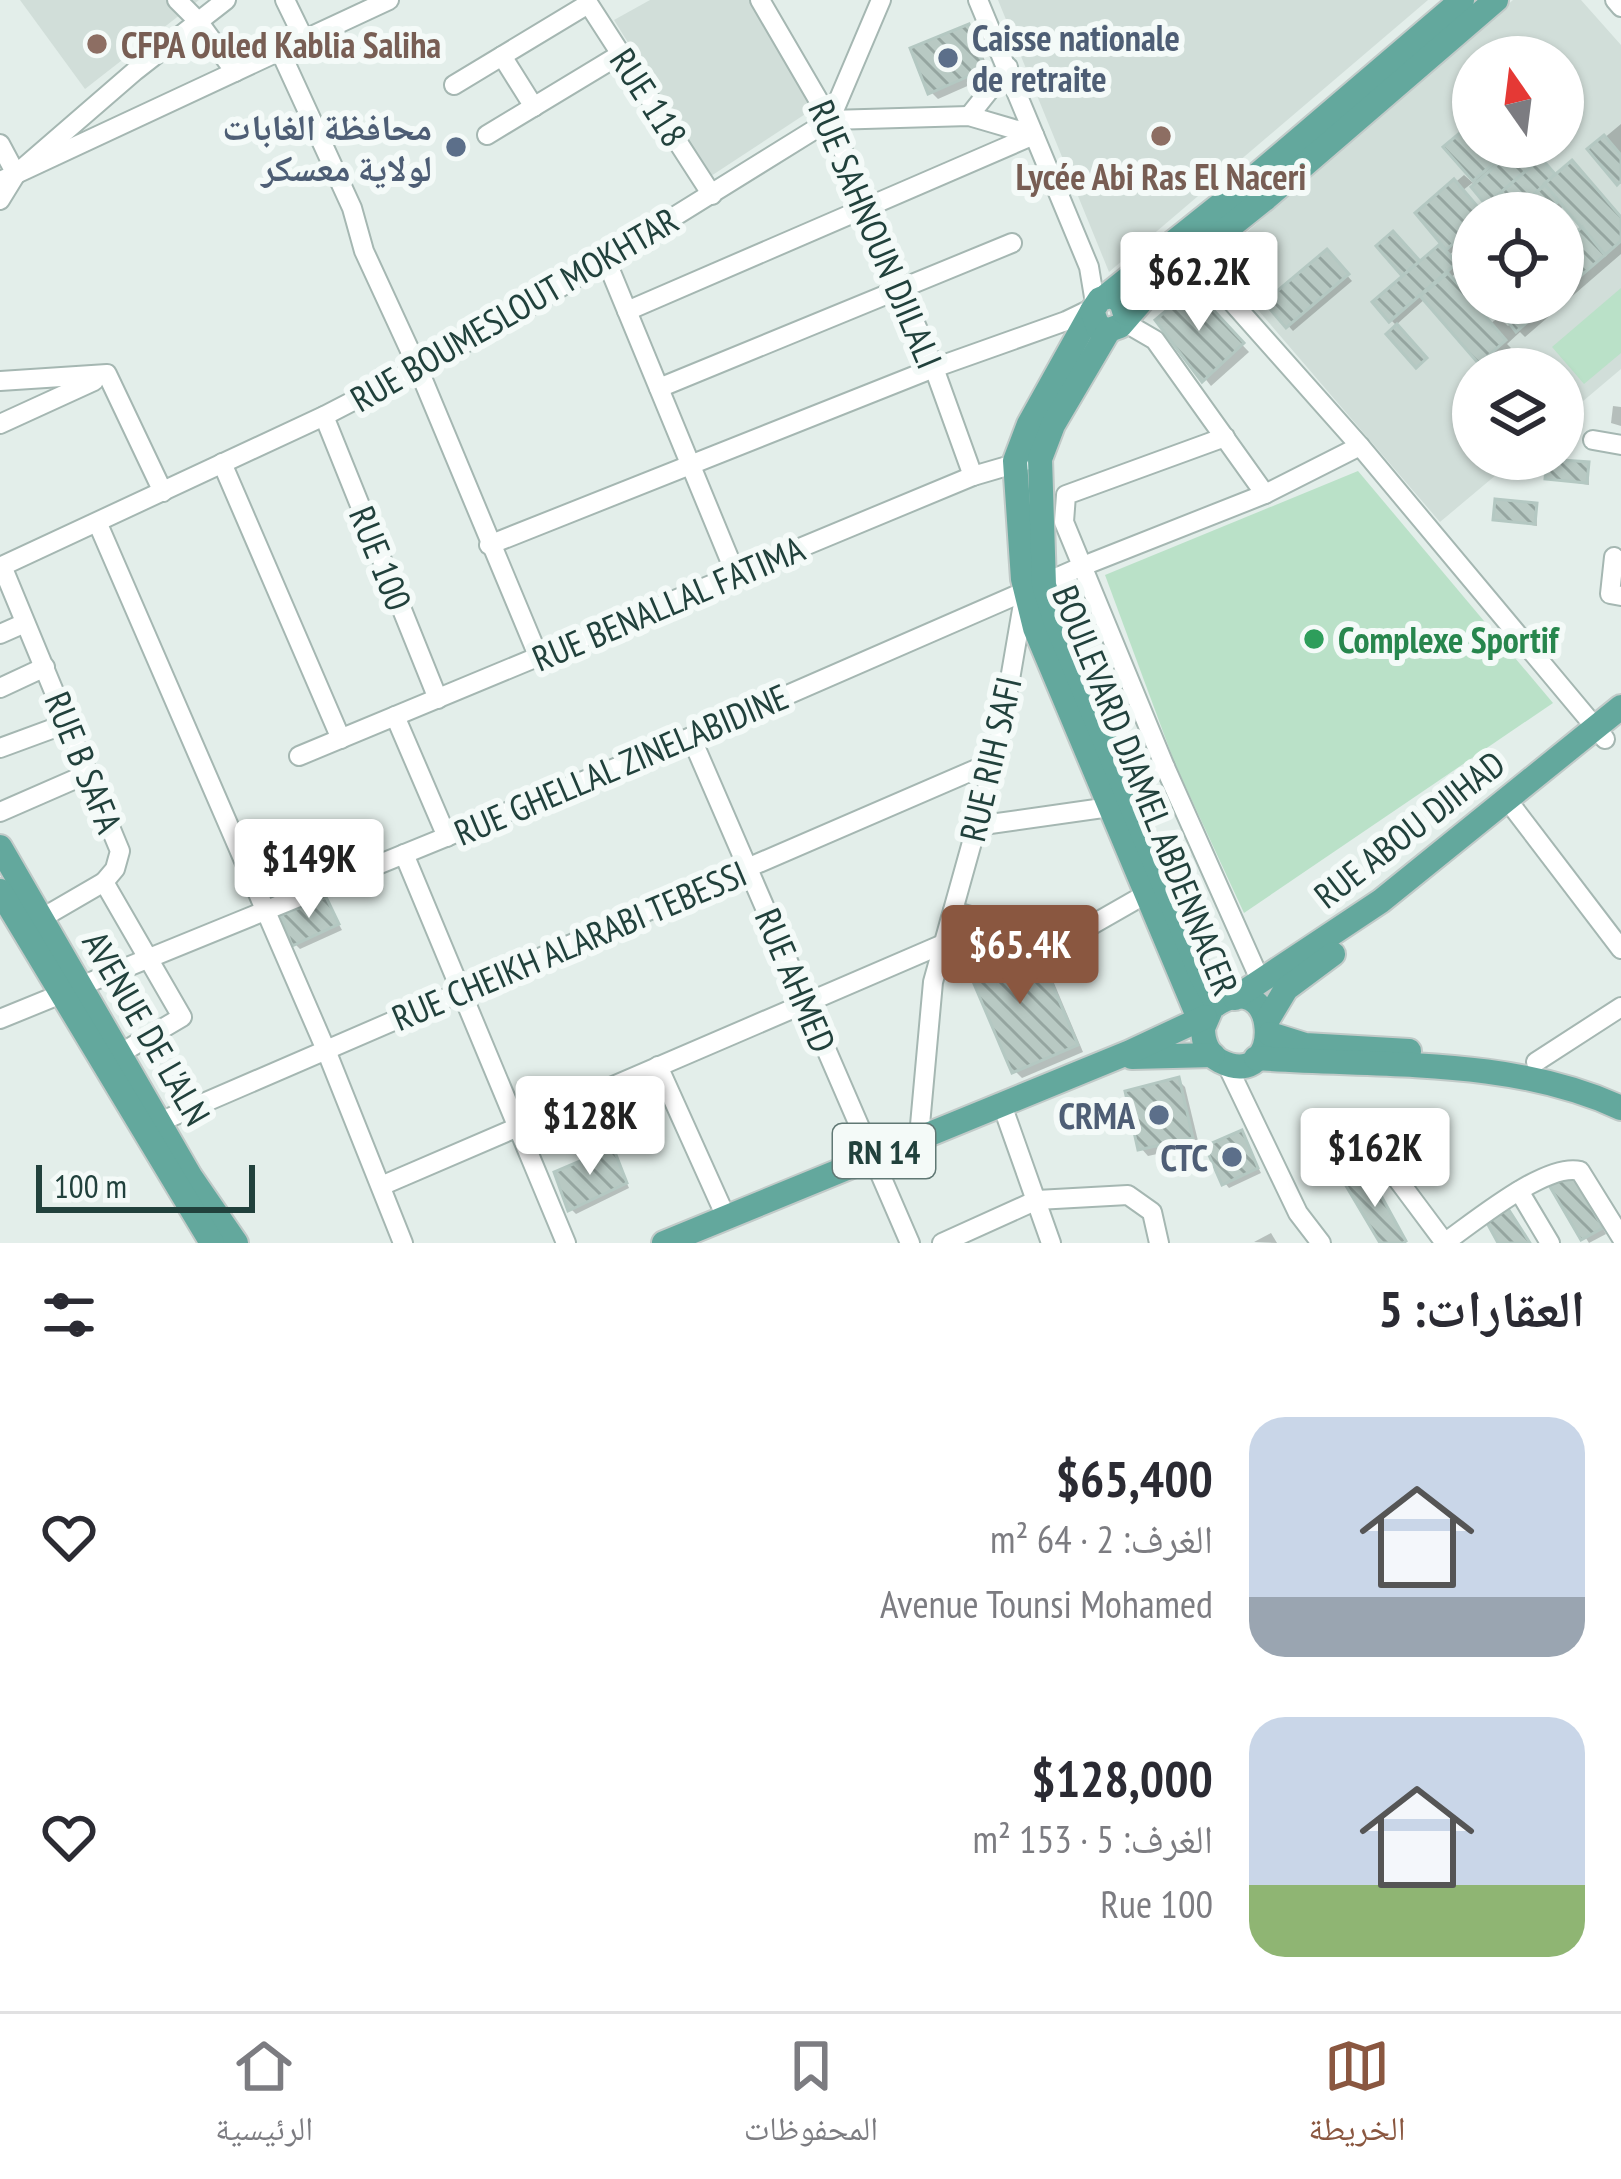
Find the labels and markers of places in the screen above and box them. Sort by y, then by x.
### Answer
place label: Caisse nationale de retraite [972,14,1180,102]
place label: CFPA Ouled Kablia Saliha [121,21,441,68]
marker: CFPA Ouled Kablia Saliha [84,31,110,57]
marker: Caisse nationale de retraite [935,45,961,71]
place label: محافظة الغابات لولاية معسكر [222,103,432,191]
marker: Lycée Abi Ras El Naceri [1148,123,1174,149]
marker: محافظة الغابات لولاية معسكر [443,134,469,160]
place label: Lycée Abi Ras El Naceri [1016,153,1306,200]
pin: $62.2K [1101,232,1297,334]
place label: Complexe Sportif [1338,616,1561,663]
marker: Complexe Sportif [1301,626,1327,652]
pin: $149K [225,819,393,921]
pin: $65.4K [922,905,1118,1007]
pin: $128K [506,1076,674,1178]
place label: CRMA [1058,1092,1136,1139]
marker: CRMA [1146,1102,1172,1128]
pin: $162K [1291,1108,1459,1210]
place label: CTC [1160,1134,1208,1181]
marker: CTC [1219,1144,1245,1170]

